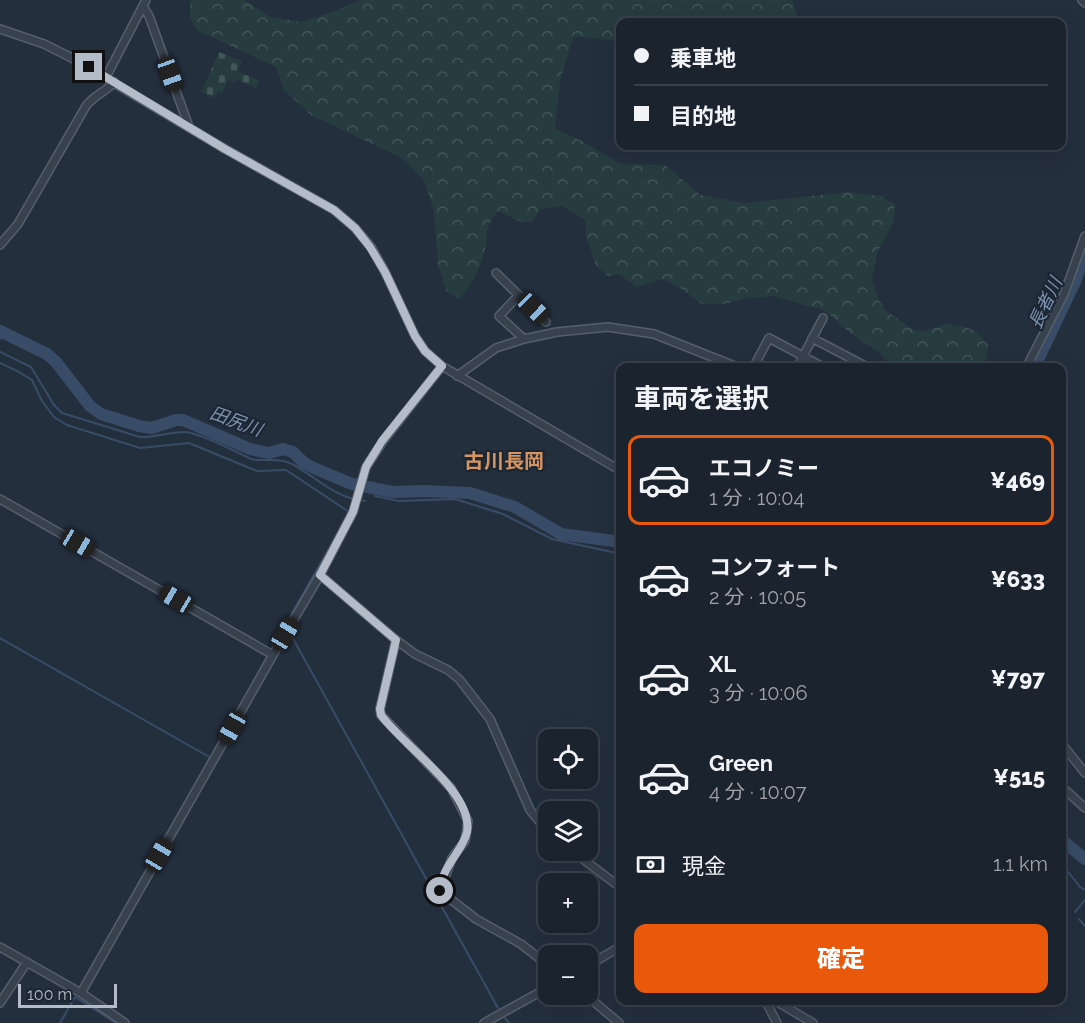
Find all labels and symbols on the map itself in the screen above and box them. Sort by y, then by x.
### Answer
route end [75,53,102,80]
car [155,54,185,94]
water label: 長者川 [1024,272,1067,332]
car [514,289,552,327]
water label: 田尻川 [207,402,267,441]
district label: 古川長岡 [464,449,544,473]
car [58,526,98,560]
car [156,582,196,616]
car [268,614,302,654]
car [215,708,249,748]
car [142,835,176,875]
route start [426,877,453,904]
scale bar [18,981,117,1008]

